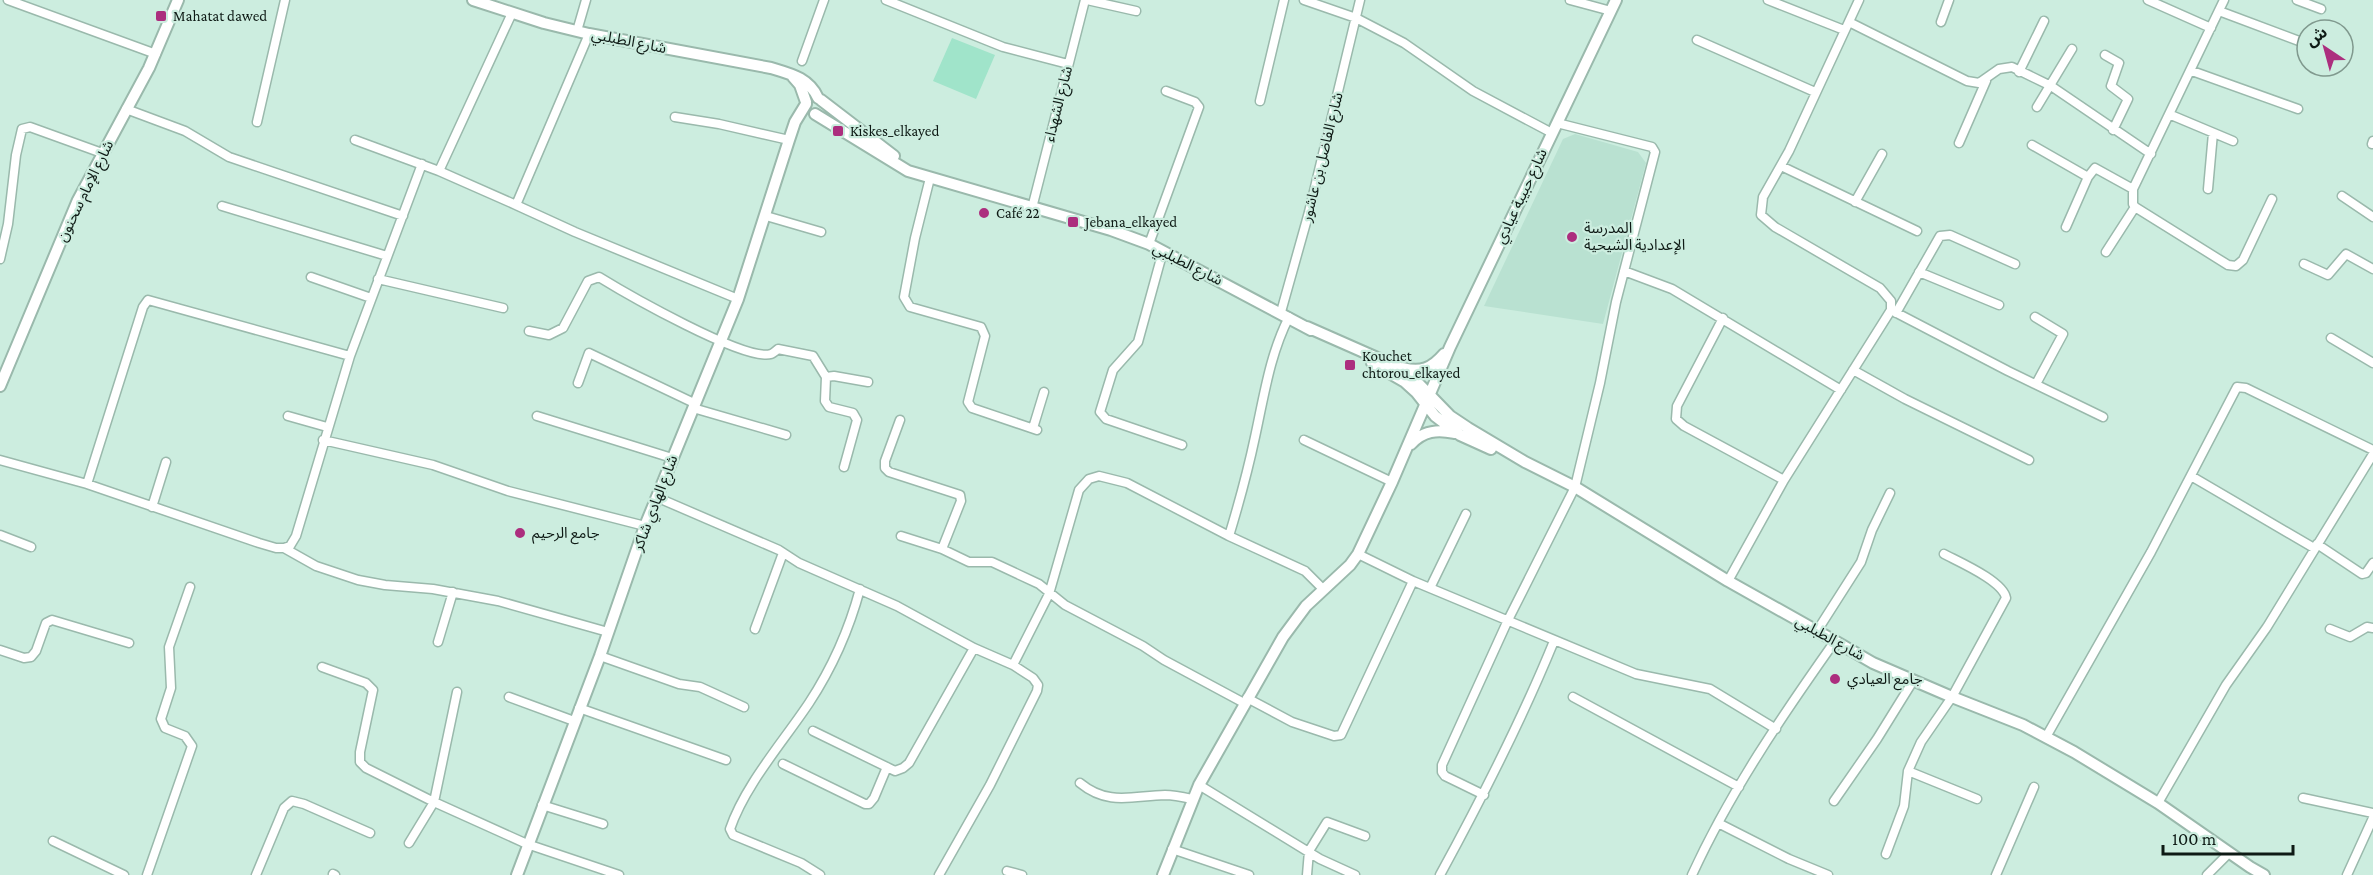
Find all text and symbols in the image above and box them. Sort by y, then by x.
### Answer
place label: Mahatat dawed [173,8,267,24]
marker: Mahatat dawed [154,9,168,23]
north arrow [2295,18,2355,78]
text: ش [2303,23,2331,50]
street label: شارع الطبلبي [589,26,668,60]
street label: شارع الشهداء [1041,64,1079,145]
street label: شارع الفاضل بن عاشور [1298,90,1350,225]
place label: Kiskes_elkayed [850,123,939,140]
marker: Kiskes_elkayed [831,124,845,138]
street label: شارع الإمام سحنون [54,138,120,246]
street label: شارع حبيبة عيادي [1492,146,1554,248]
place label: Café 22 [996,205,1040,221]
marker: Café 22 [977,206,991,220]
place label: Jebana_elkayed [1083,214,1177,231]
marker: Jebana_elkayed [1066,215,1080,229]
place label: المدرسة الإعدادية الشيحية [1584,220,1685,255]
marker: المدرسة الإعدادية الشيحية [1565,230,1579,244]
street label: شارع الطبلبي [1149,240,1226,292]
place label: Kouchet chtorou_elkayed [1362,348,1461,382]
marker: Kouchet chtorou_elkayed [1343,358,1357,372]
street label: شارع الهادي شاكر [629,453,684,555]
place label: جامع الرحيم [532,525,600,545]
marker: جامع الرحيم [513,526,527,540]
street label: شارع الطبلبي [1791,613,1867,667]
place label: جامع العيادي [1847,671,1923,691]
marker: جامع العيادي [1828,672,1842,686]
scale bar [2163,818,2294,856]
text: 100 m [2172,829,2217,849]

